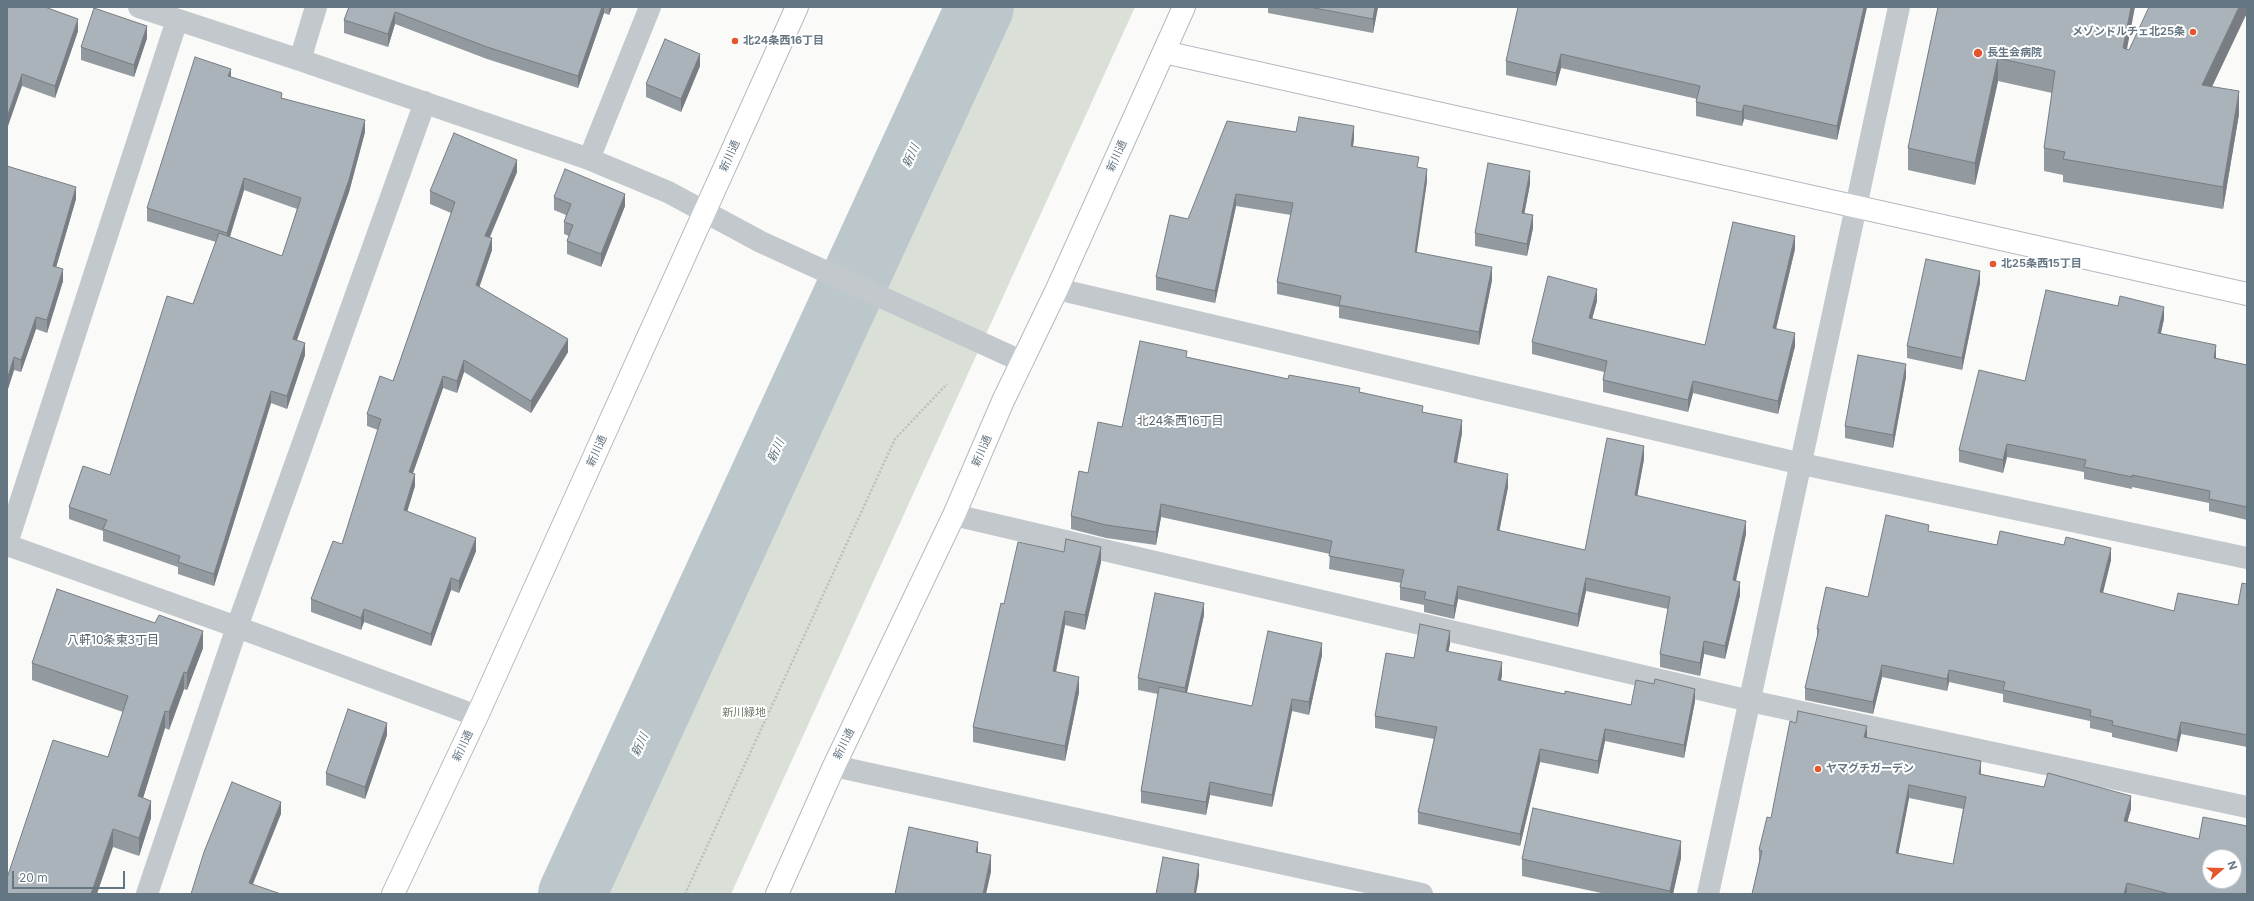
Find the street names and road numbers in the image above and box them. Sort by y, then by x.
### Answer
street label: 新川通 [717,138,743,174]
street label: 新川通 [1104,138,1130,174]
street label: 新川通 [584,433,610,469]
street label: 新川通 [969,433,995,469]
street label: 新川通 [831,726,857,762]
street label: 新川通 [450,728,476,764]

